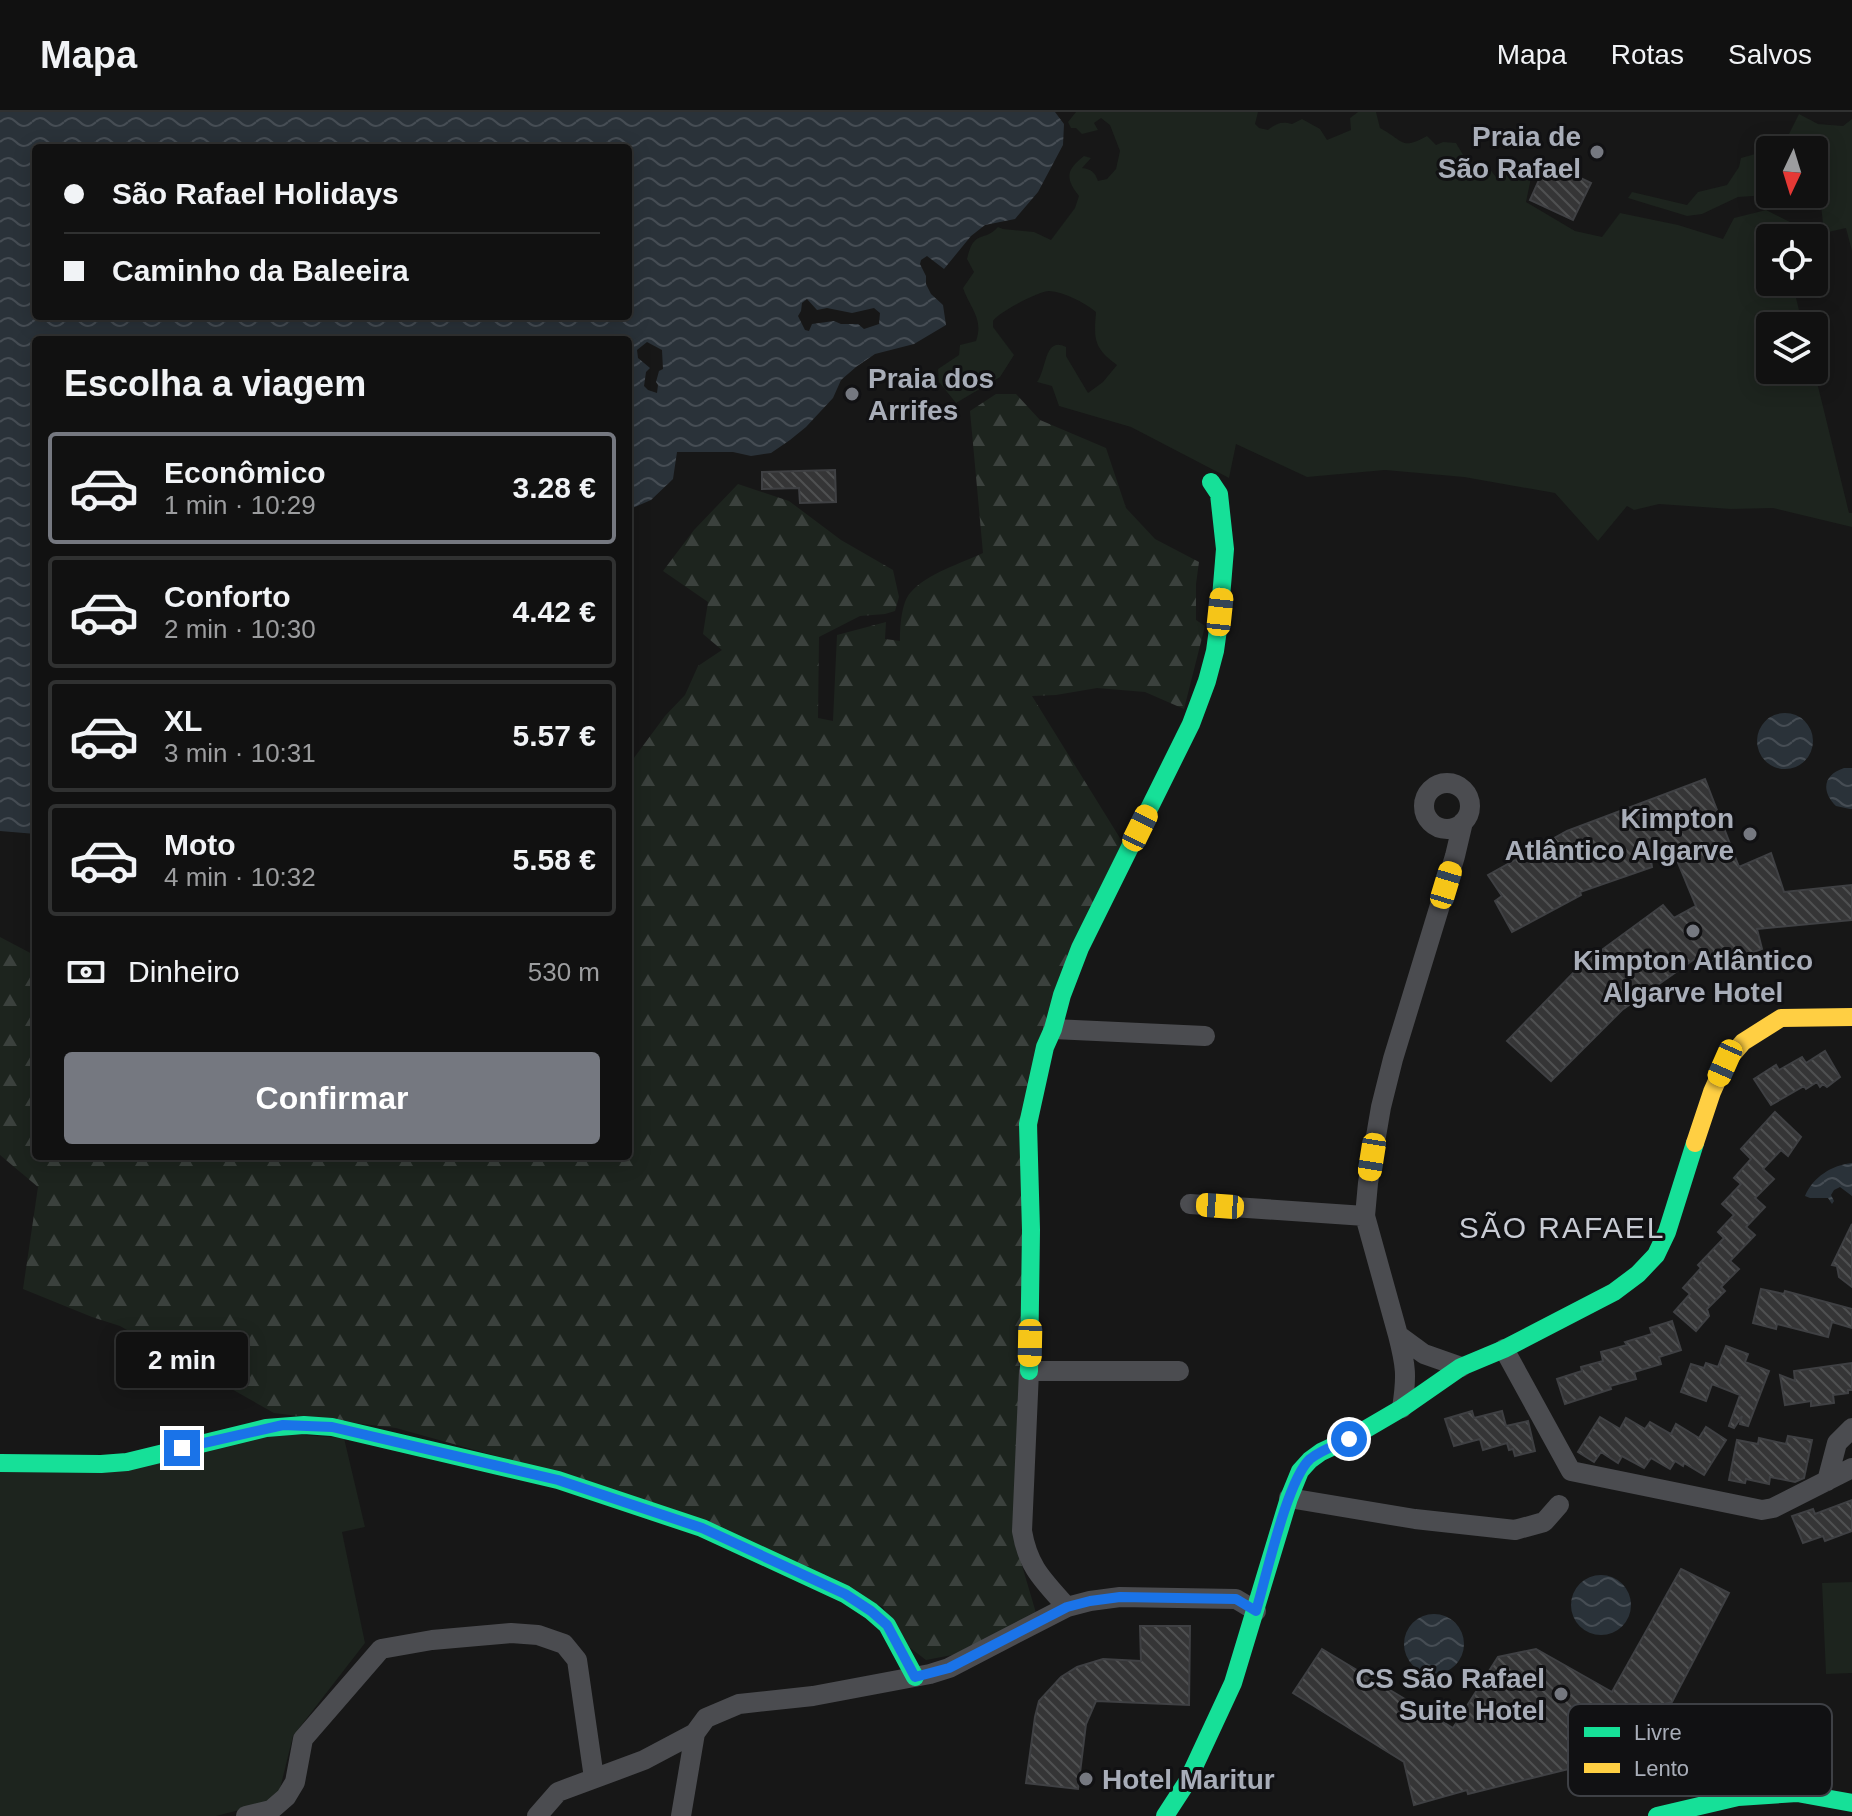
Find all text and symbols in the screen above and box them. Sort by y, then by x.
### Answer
text: Mapa [40,34,137,76]
text: Mapa [1497,39,1567,70]
text: Rotas [1611,39,1684,70]
text: Salvos [1728,39,1812,70]
place label: Praia de São Rafael [1438,121,1581,184]
north arrow [1756,136,1828,208]
map controls [1756,136,1828,384]
marker: Praia de São Rafael [1588,143,1606,161]
text: São Rafael Holidays [112,177,399,210]
button: locate [1756,224,1828,296]
text: Caminho da Baleeira [112,254,409,287]
button: layers [1756,312,1828,384]
text: Escolha a viagem [64,363,366,404]
place label: Praia dos Arrifes [868,363,994,426]
marker: Praia dos Arrifes [843,385,861,403]
icon: car [68,452,140,524]
text: Econômico [164,456,326,489]
text: 3.28 € [513,471,596,504]
text: 1 min · 10:29 [164,490,316,520]
icon: car [68,576,140,648]
text: Conforto [164,580,291,613]
car [1206,587,1234,637]
text: 4.42 € [513,595,596,628]
text: 2 min · 10:30 [164,614,316,644]
icon: car [68,700,140,772]
text: XL [164,704,202,737]
text: 5.57 € [513,719,596,752]
text: 3 min · 10:31 [164,738,316,768]
car [1119,801,1161,855]
place label: Kimpton Atlântico Algarve [1505,803,1734,866]
icon: car [68,824,140,896]
marker: Kimpton Atlântico Algarve [1741,825,1759,843]
text: Moto [164,828,236,861]
text: 5.58 € [513,843,596,876]
car [1428,859,1464,911]
text: 4 min · 10:32 [164,862,316,892]
marker: Kimpton Atlântico Algarve Hotel [1684,922,1702,940]
place label: Kimpton Atlântico Algarve Hotel [1573,945,1813,1008]
icon: cash [64,950,108,994]
text: Dinheiro [128,955,240,988]
text: 530 m [528,957,600,987]
car [1704,1036,1746,1090]
button: Confirmar [64,1052,600,1144]
car [1356,1131,1388,1183]
car [1195,1192,1245,1220]
district label: SÃO RAFAEL [1459,1211,1665,1244]
car [1018,1319,1042,1367]
callout: 2 min [116,1332,248,1388]
text: 2 min [148,1345,216,1375]
route start [1331,1421,1367,1457]
route end [164,1430,200,1466]
place label: CS São Rafael Suite Hotel [1355,1663,1545,1726]
marker: CS São Rafael Suite Hotel [1552,1685,1570,1703]
legend [1568,1704,1832,1796]
text: Livre [1634,1720,1682,1745]
text: Lento [1634,1756,1689,1781]
place label: Hotel Maritur [1102,1764,1275,1795]
marker: Hotel Maritur [1077,1770,1095,1788]

